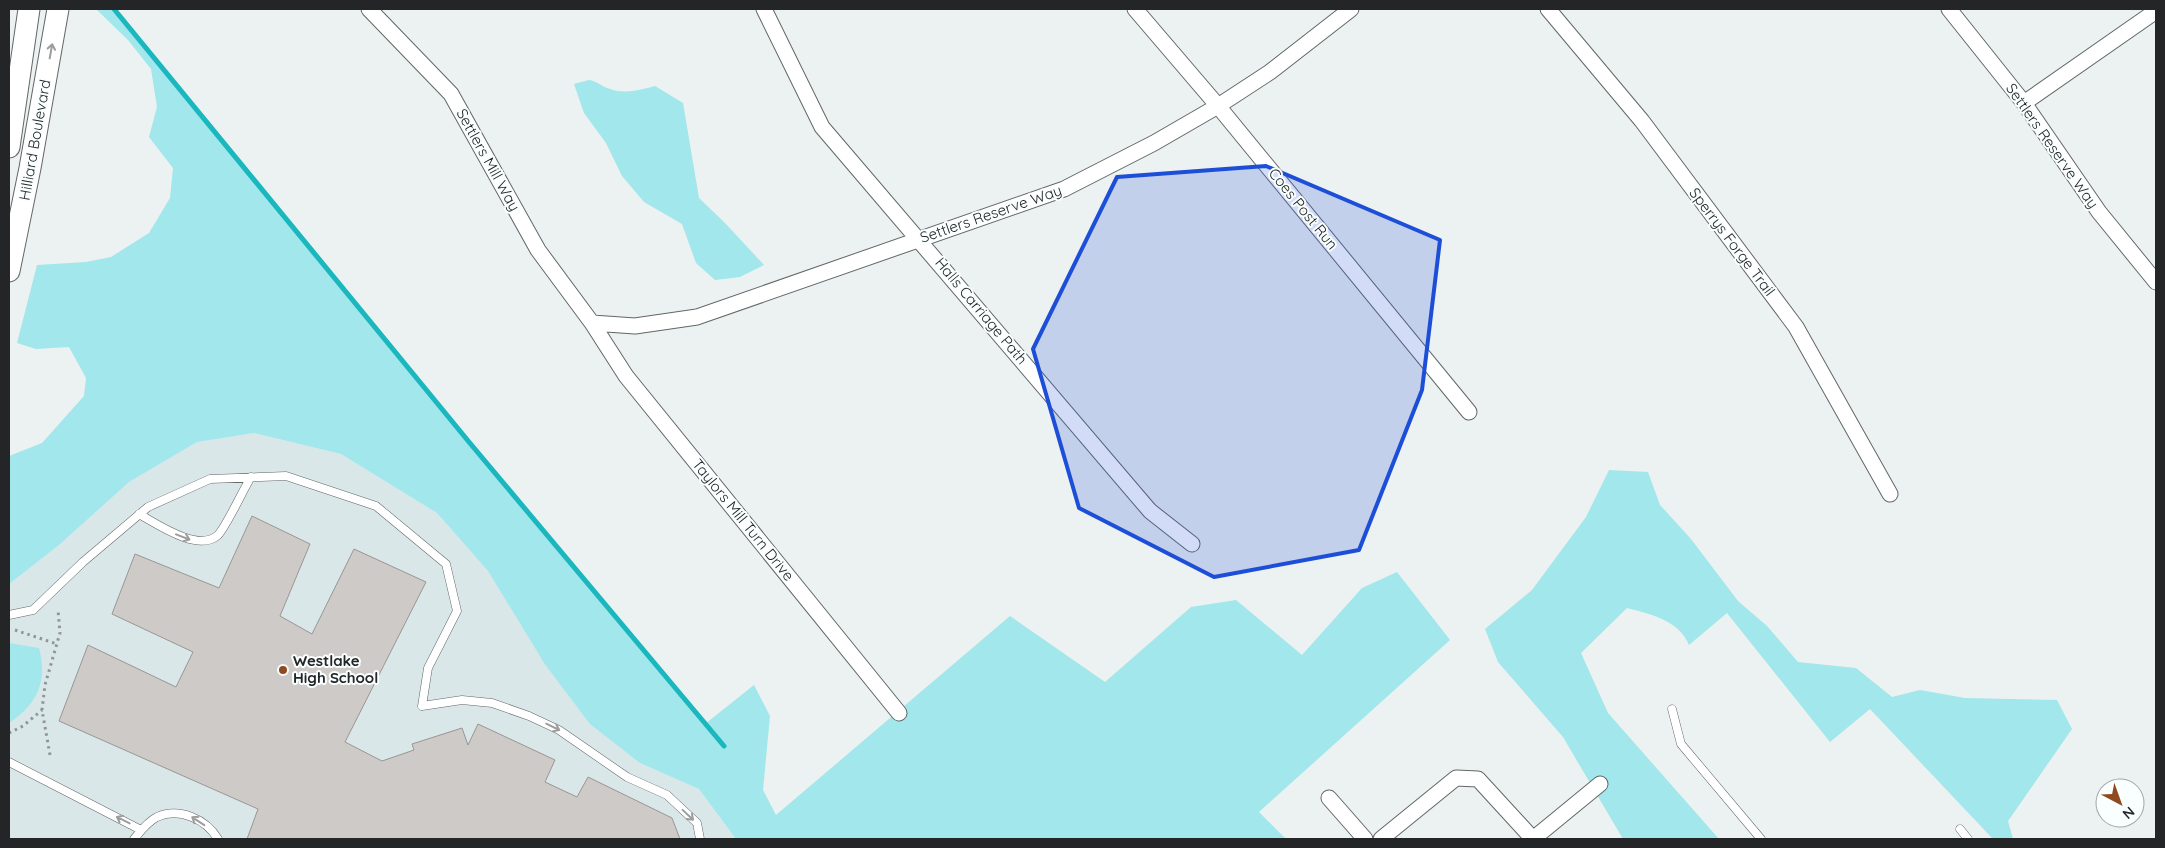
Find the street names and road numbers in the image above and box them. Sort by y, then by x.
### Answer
street label: Hilliard Boulevard [15,78,54,202]
street label: Settlers Reserve Way [2002,79,2103,212]
street label: Settlers Mill Way [452,105,524,214]
street label: Coes Post Run [1265,164,1342,253]
street label: Settlers Reserve Way [917,180,1064,247]
street label: Sperrys Forge Trail [1685,184,1779,300]
street label: Halls Carriage Path [931,253,1032,368]
street label: Taylors Mill Turn Drive [688,455,798,585]

